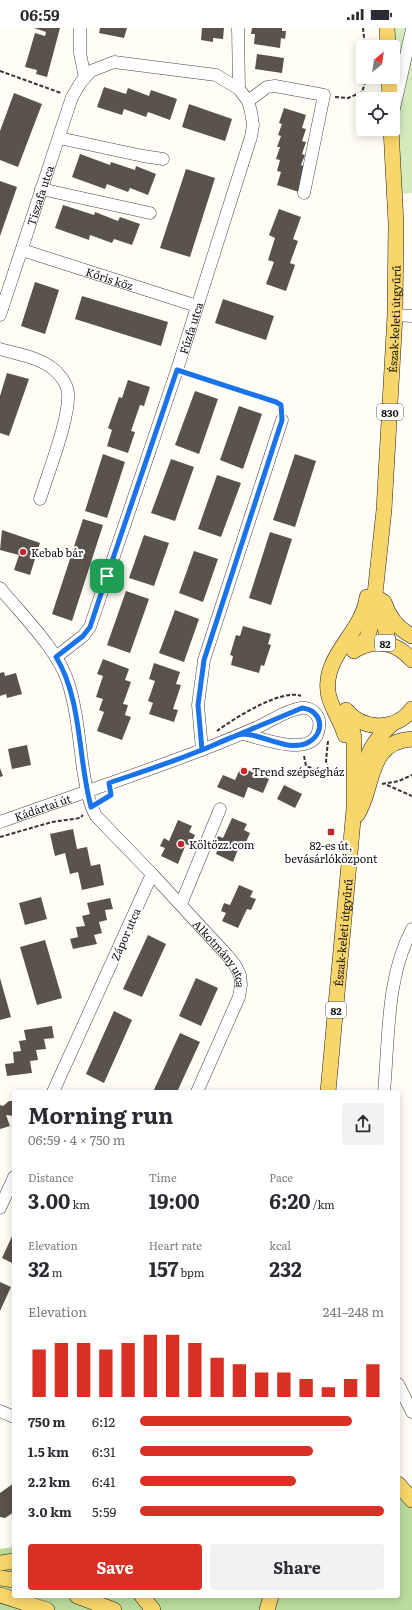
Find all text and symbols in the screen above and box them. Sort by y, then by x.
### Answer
text: 06:59 [20,3,60,26]
north arrow [356,40,400,84]
map controls [356,40,400,136]
button: locate [356,92,400,136]
street label: Tiszafa utca [22,163,57,228]
street label: Kőris köz [84,263,136,293]
street label: Észak-keleti útgyűrű [384,265,404,373]
street label: Fűzfa utca [175,300,206,356]
road number: 830 [377,404,403,420]
place label: Kebab bár [31,544,84,560]
marker: Kebab bár [18,547,28,557]
pin [90,559,124,593]
icon: arrive [96,565,118,587]
road number: 82 [375,635,395,651]
place label: Trend szépségház [252,763,345,779]
marker: Trend szépségház [239,766,249,776]
street label: Kádártai út [12,790,73,824]
marker: 82-es út, bevásárlóközpont [326,827,336,837]
place label: Költözz.com [189,836,255,852]
place label: 82-es út, bevásárlóközpont [285,837,378,866]
marker: Költözz.com [176,839,186,849]
street label: Észak-keleti útgyűrű [330,878,356,987]
street label: Zápor utca [106,905,144,963]
street label: Alkotmány utca [190,916,249,989]
road number: 82 [326,1002,346,1018]
text: Morning run [28,1098,173,1131]
button: share [342,1103,384,1145]
text: 06:59 · 4 × 750 m [28,1130,125,1149]
text: Distance [28,1169,73,1185]
text: Time [149,1169,177,1185]
text: Pace [269,1169,293,1185]
text: 3.00 [28,1185,70,1215]
text: 19:00 [149,1185,200,1215]
text: 6:20 [269,1185,311,1215]
text: km [70,1196,90,1212]
text: /km [311,1196,335,1212]
text: Elevation [28,1237,78,1253]
text: Heart rate [149,1237,202,1253]
text: kcal [269,1237,291,1253]
text: 32 [28,1253,50,1283]
text: 157 [149,1253,178,1283]
text: 232 [269,1253,302,1283]
text: m [50,1264,62,1280]
text: bpm [178,1264,204,1280]
text: Elevation [28,1302,87,1321]
text: 241–248 m [323,1302,384,1321]
text: 750 m [28,1412,65,1431]
text: 6:12 [92,1412,115,1431]
text: 1.5 km [28,1442,69,1461]
text: 6:31 [92,1442,116,1461]
text: 2.2 km [28,1472,71,1491]
text: 6:41 [92,1472,116,1491]
text: 3.0 km [28,1502,72,1521]
text: 5:59 [92,1502,116,1521]
button: Save [28,1544,202,1590]
button: Share [210,1544,384,1590]

